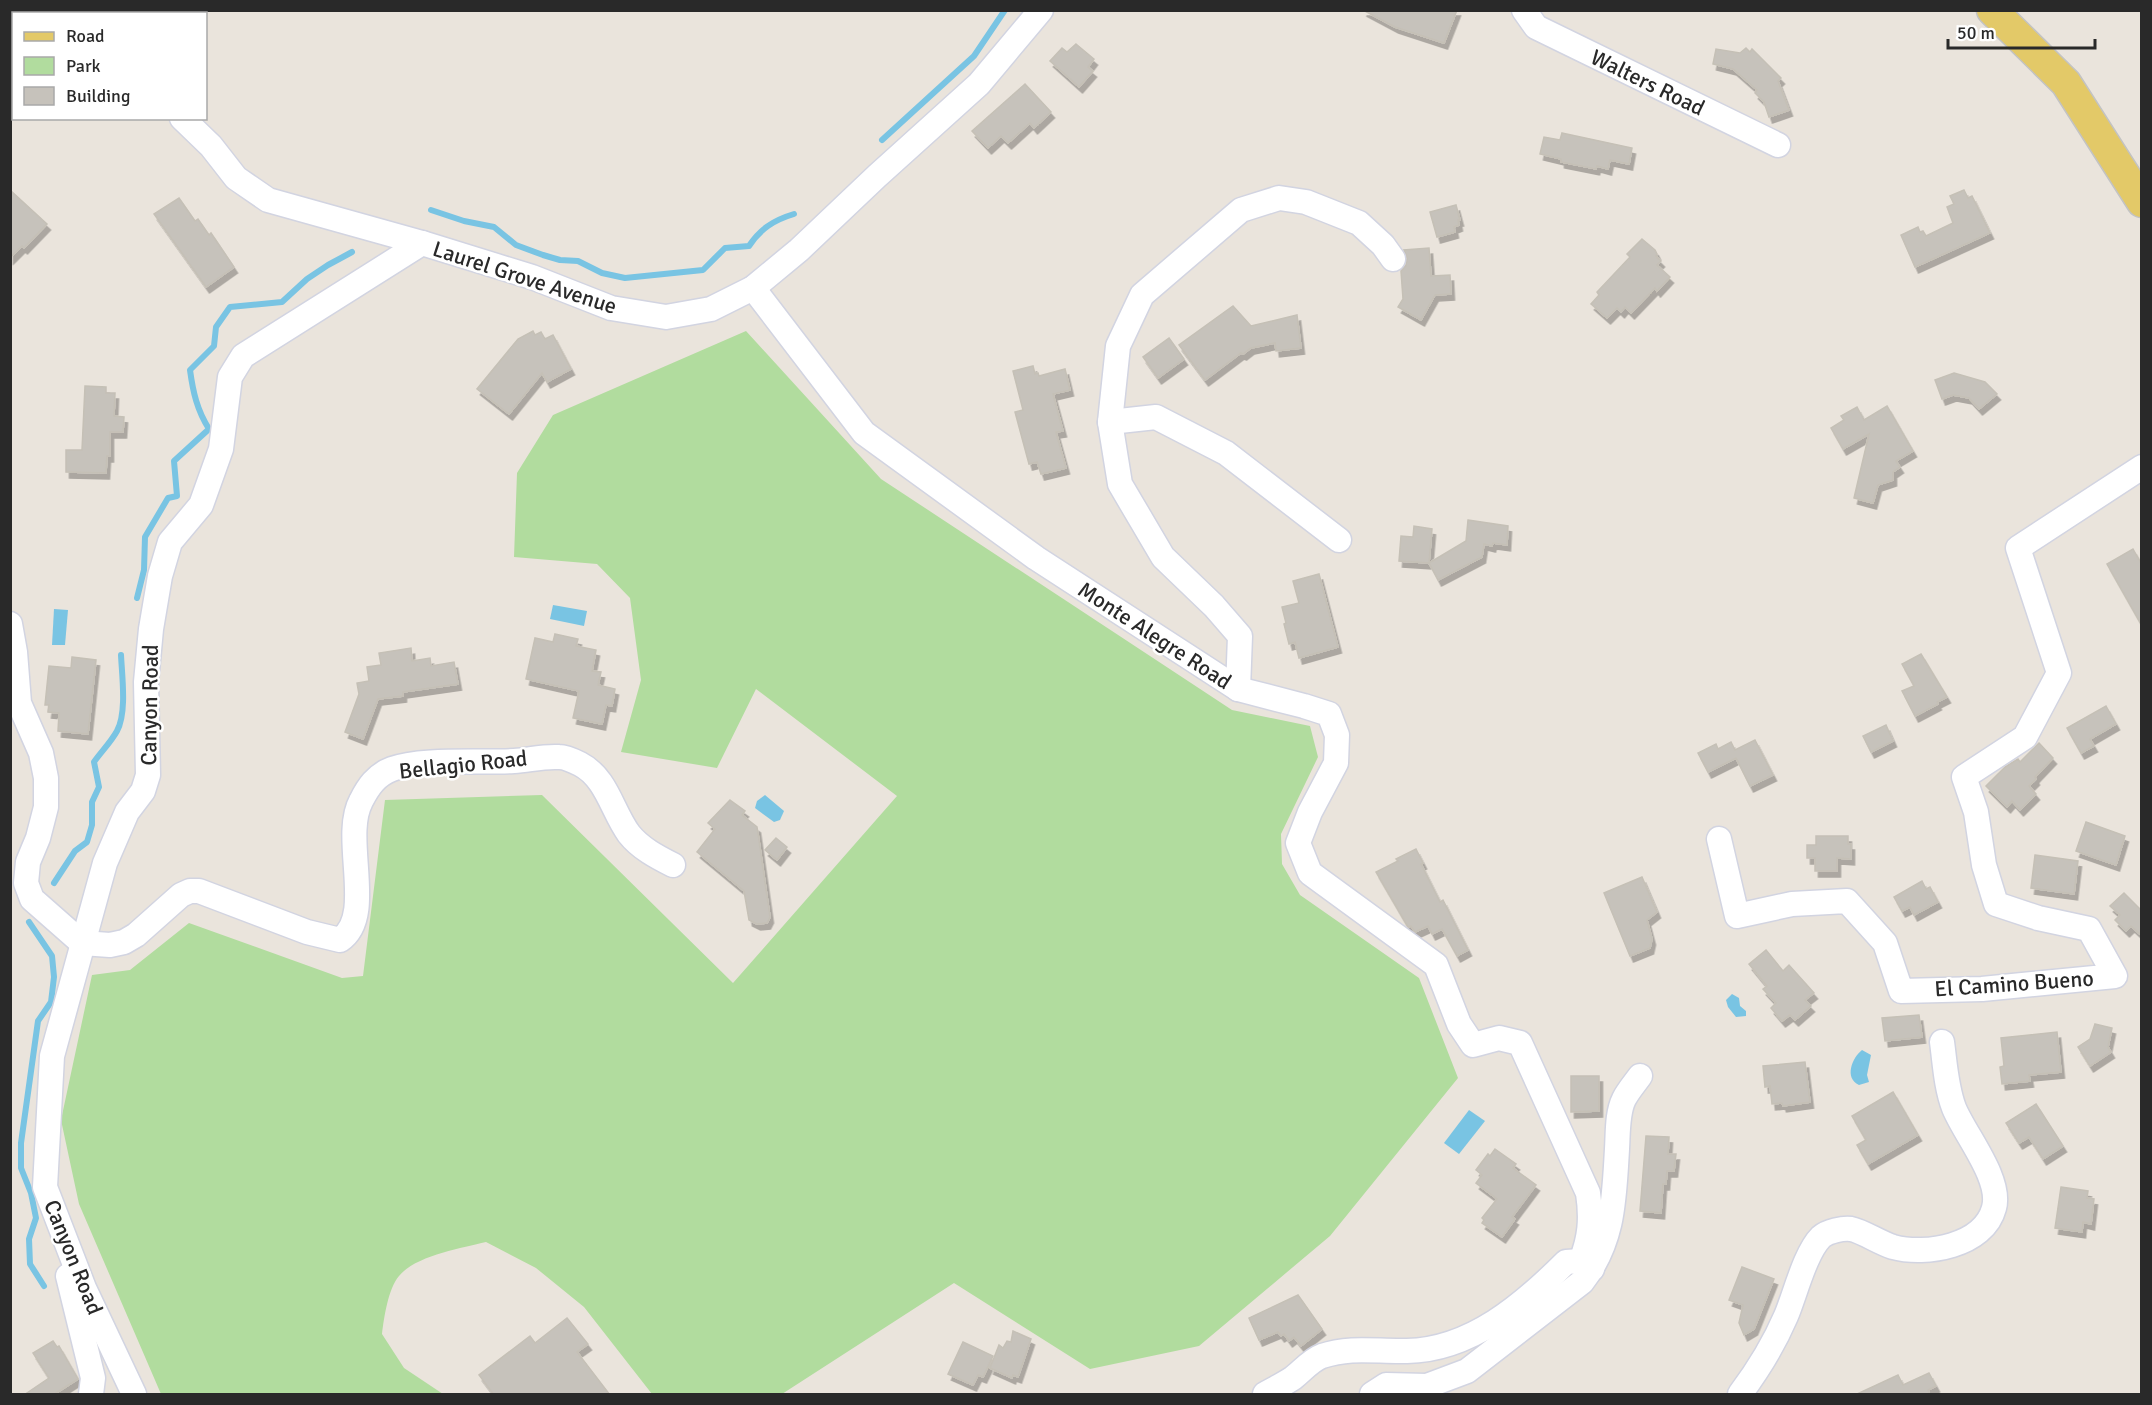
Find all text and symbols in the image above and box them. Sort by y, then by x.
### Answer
legend [12,12,207,120]
scale bar [1948,12,2095,50]
text: 50 m [1957,22,1995,44]
text: Road [66,25,105,47]
street label: Walters Road [1586,43,1709,122]
text: Park [66,55,101,77]
text: Building [66,85,130,107]
street label: Laurel Grove Avenue [429,235,620,320]
street label: Monte Alegre Road [1073,576,1236,695]
street label: Canyon Road [135,644,164,766]
street label: Bellagio Road [398,744,529,785]
street label: El Camino Bueno [1934,964,2095,1003]
street label: Canyon Road [38,1196,109,1318]

